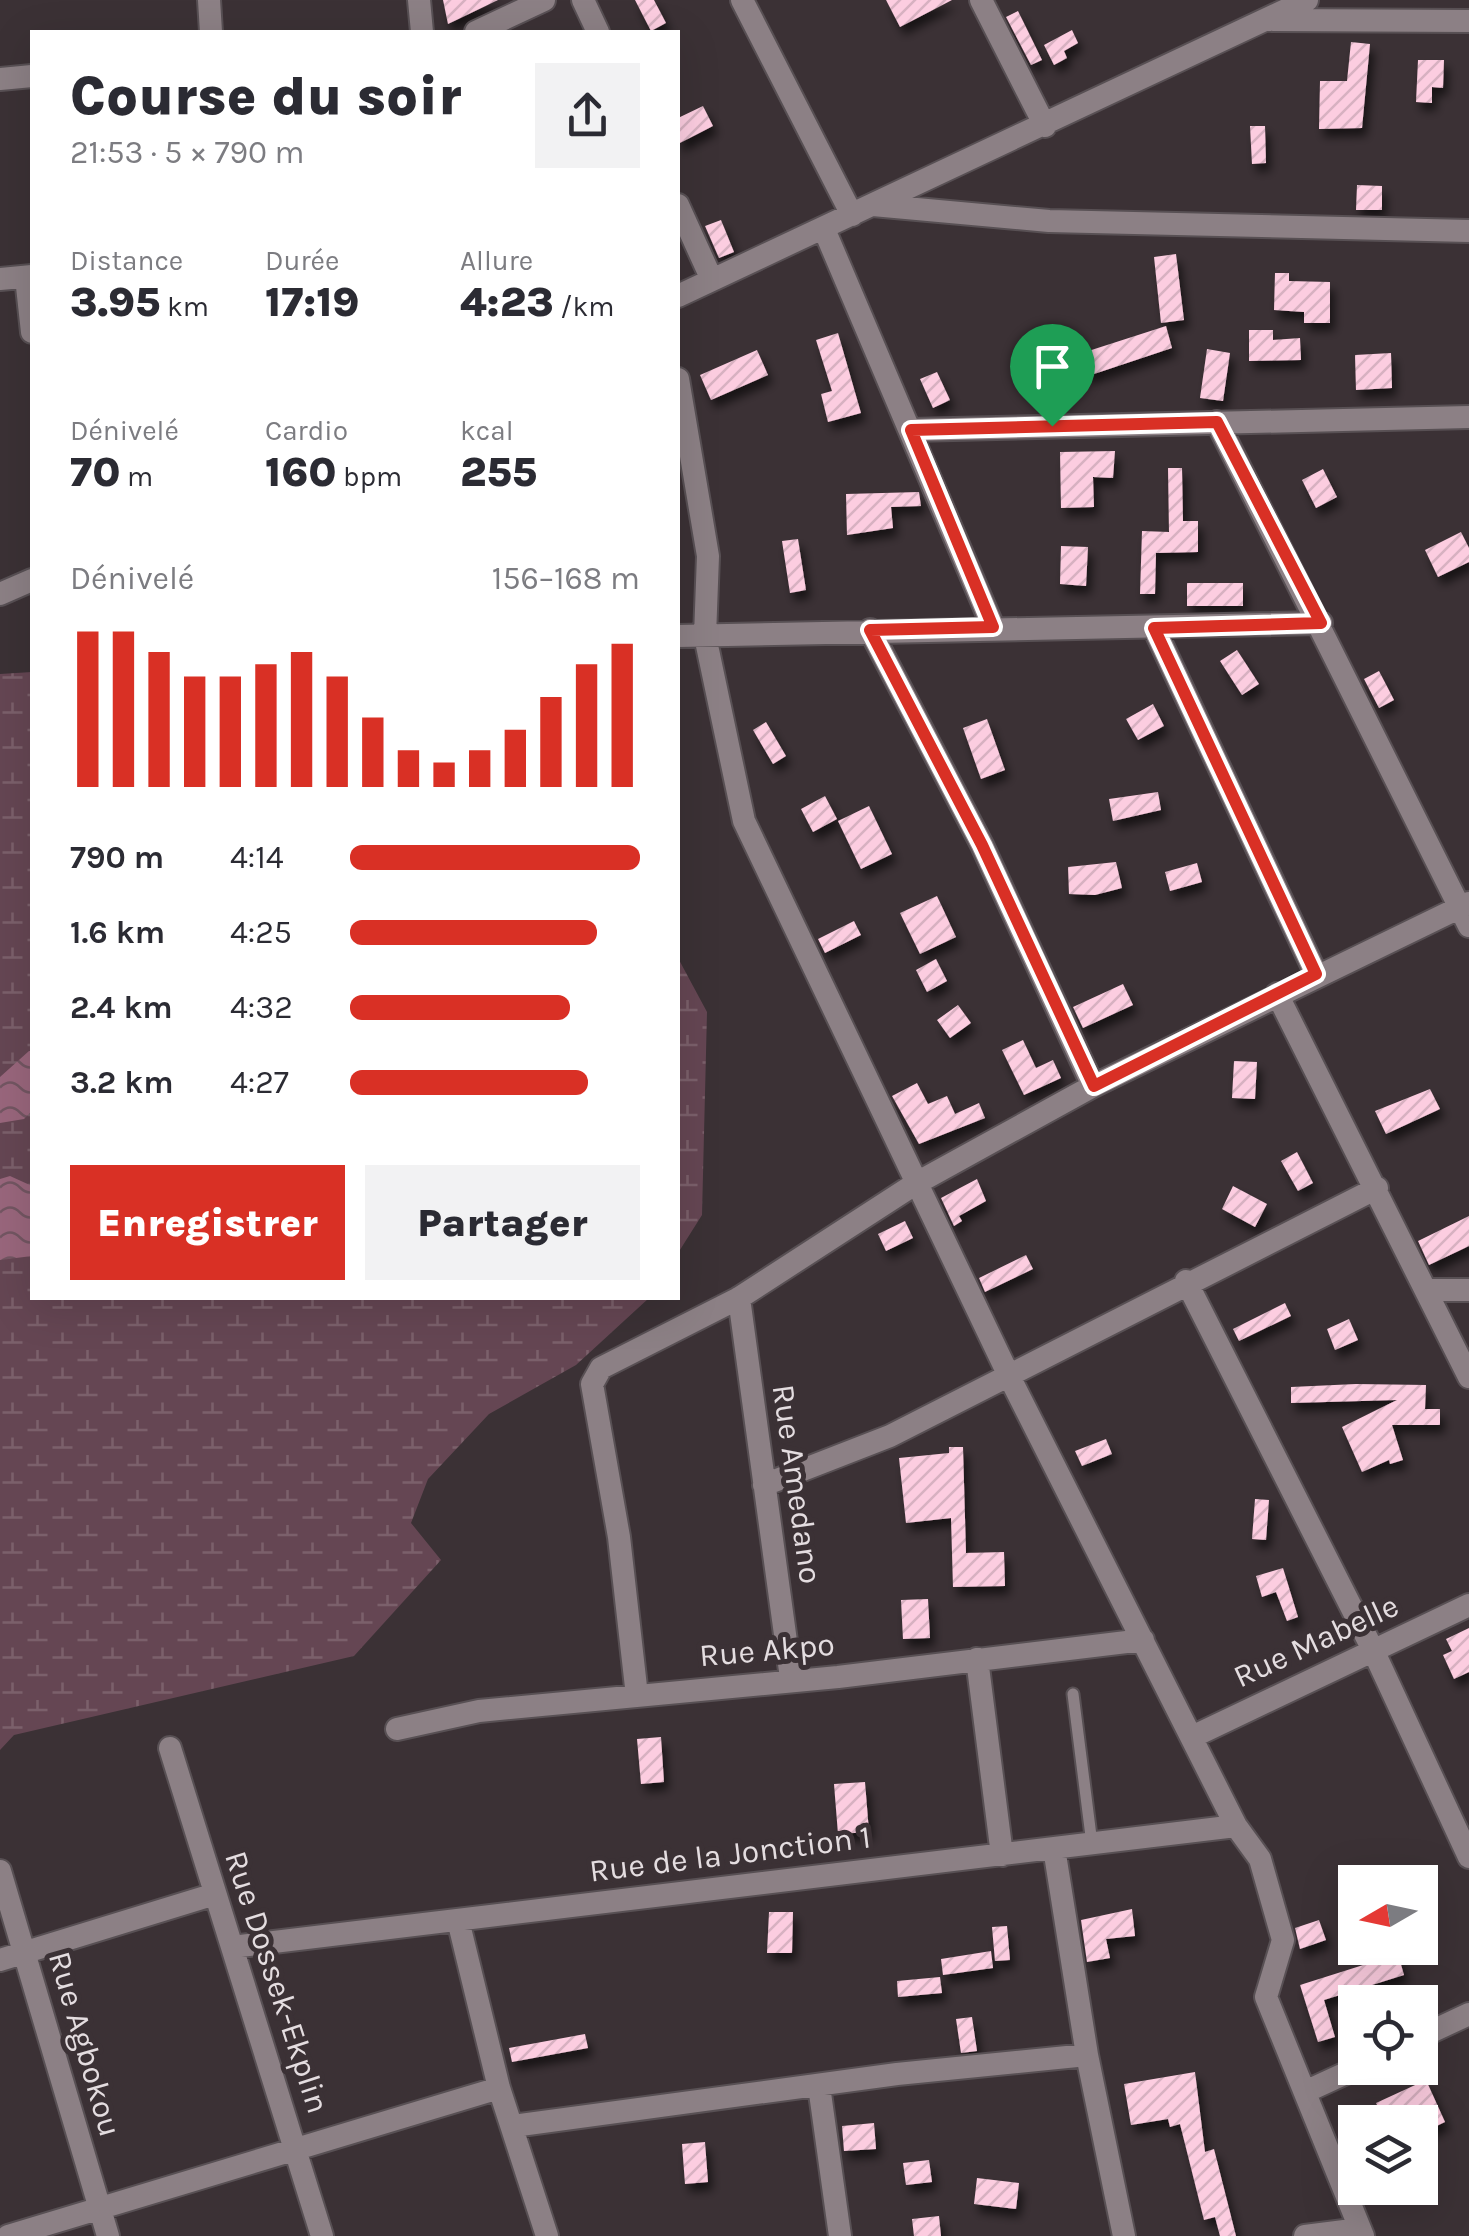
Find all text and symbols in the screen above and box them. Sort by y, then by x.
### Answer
button: share [535,63,640,168]
text: Course du soir [70,64,462,128]
text: 21:53 · 5 × 790 m [70,134,305,171]
text: Distance [70,244,183,277]
text: Durée [265,244,339,277]
text: Allure [460,244,533,277]
text: 3.95 [70,277,160,327]
text: 17:19 [265,277,359,327]
text: 4:23 [460,277,554,327]
text: km [160,290,209,323]
text: /km [554,290,614,323]
pin [1010,324,1095,427]
icon: arrive [1025,339,1080,394]
text: Dénivelé [70,414,179,447]
text: Cardio [265,414,348,447]
text: kcal [460,414,513,447]
text: 70 [70,447,120,497]
text: 160 [265,447,336,497]
text: 255 [460,447,537,497]
text: m [120,460,153,493]
text: bpm [336,460,402,493]
text: Dénivelé [70,560,194,597]
text: 156–168 m [492,560,640,597]
text: 790 m [70,839,164,876]
text: 4:14 [230,839,284,876]
text: 1.6 km [70,914,165,951]
text: 4:25 [230,914,292,951]
text: 2.4 km [70,989,173,1026]
text: 4:32 [230,989,293,1026]
text: 3.2 km [70,1064,174,1101]
text: 4:27 [230,1064,289,1101]
button: Enregistrer [70,1165,345,1280]
button: Partager [365,1165,640,1280]
street label: Rue Amedano [765,1382,829,1586]
street label: Rue Mabelle [1228,1587,1404,1695]
street label: Rue Akpo [698,1626,836,1674]
street label: Rue de la Jonction 1 [587,1818,873,1890]
street label: Rue Dossek-Ekplin [217,1846,337,2118]
north arrow [1338,1865,1438,1965]
map controls [1338,1865,1438,2205]
street label: Rue Agbokou [41,1947,129,2141]
button: locate [1338,1985,1438,2085]
button: layers [1338,2105,1438,2205]

